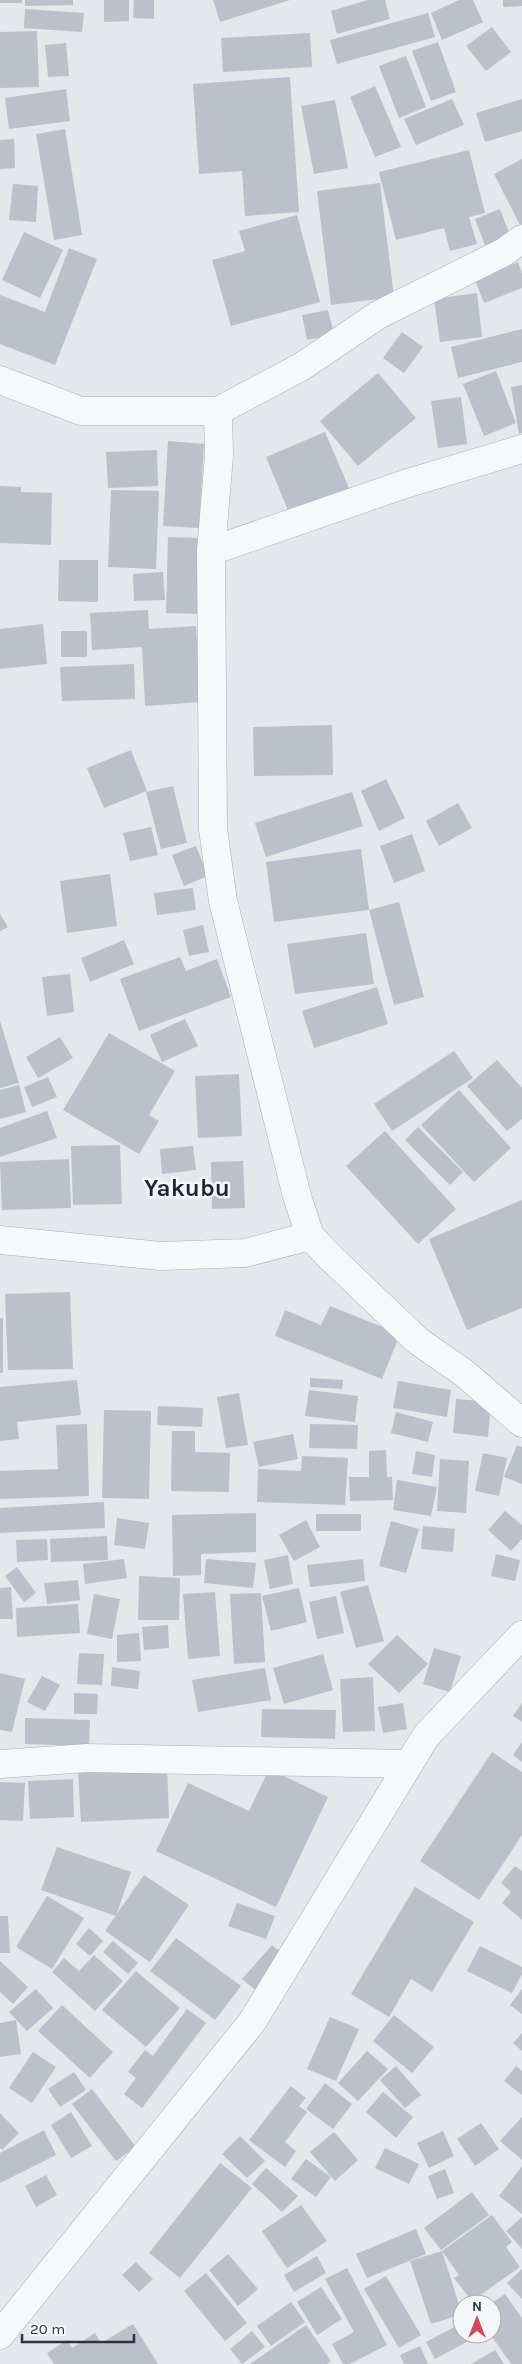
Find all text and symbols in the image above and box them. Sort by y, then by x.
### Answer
district label: Yakubu [144,1174,230,1202]
north arrow [452,2294,502,2344]
text: N [472,2298,482,2315]
scale bar [22,2312,135,2344]
text: 20 m [30,2320,65,2338]

